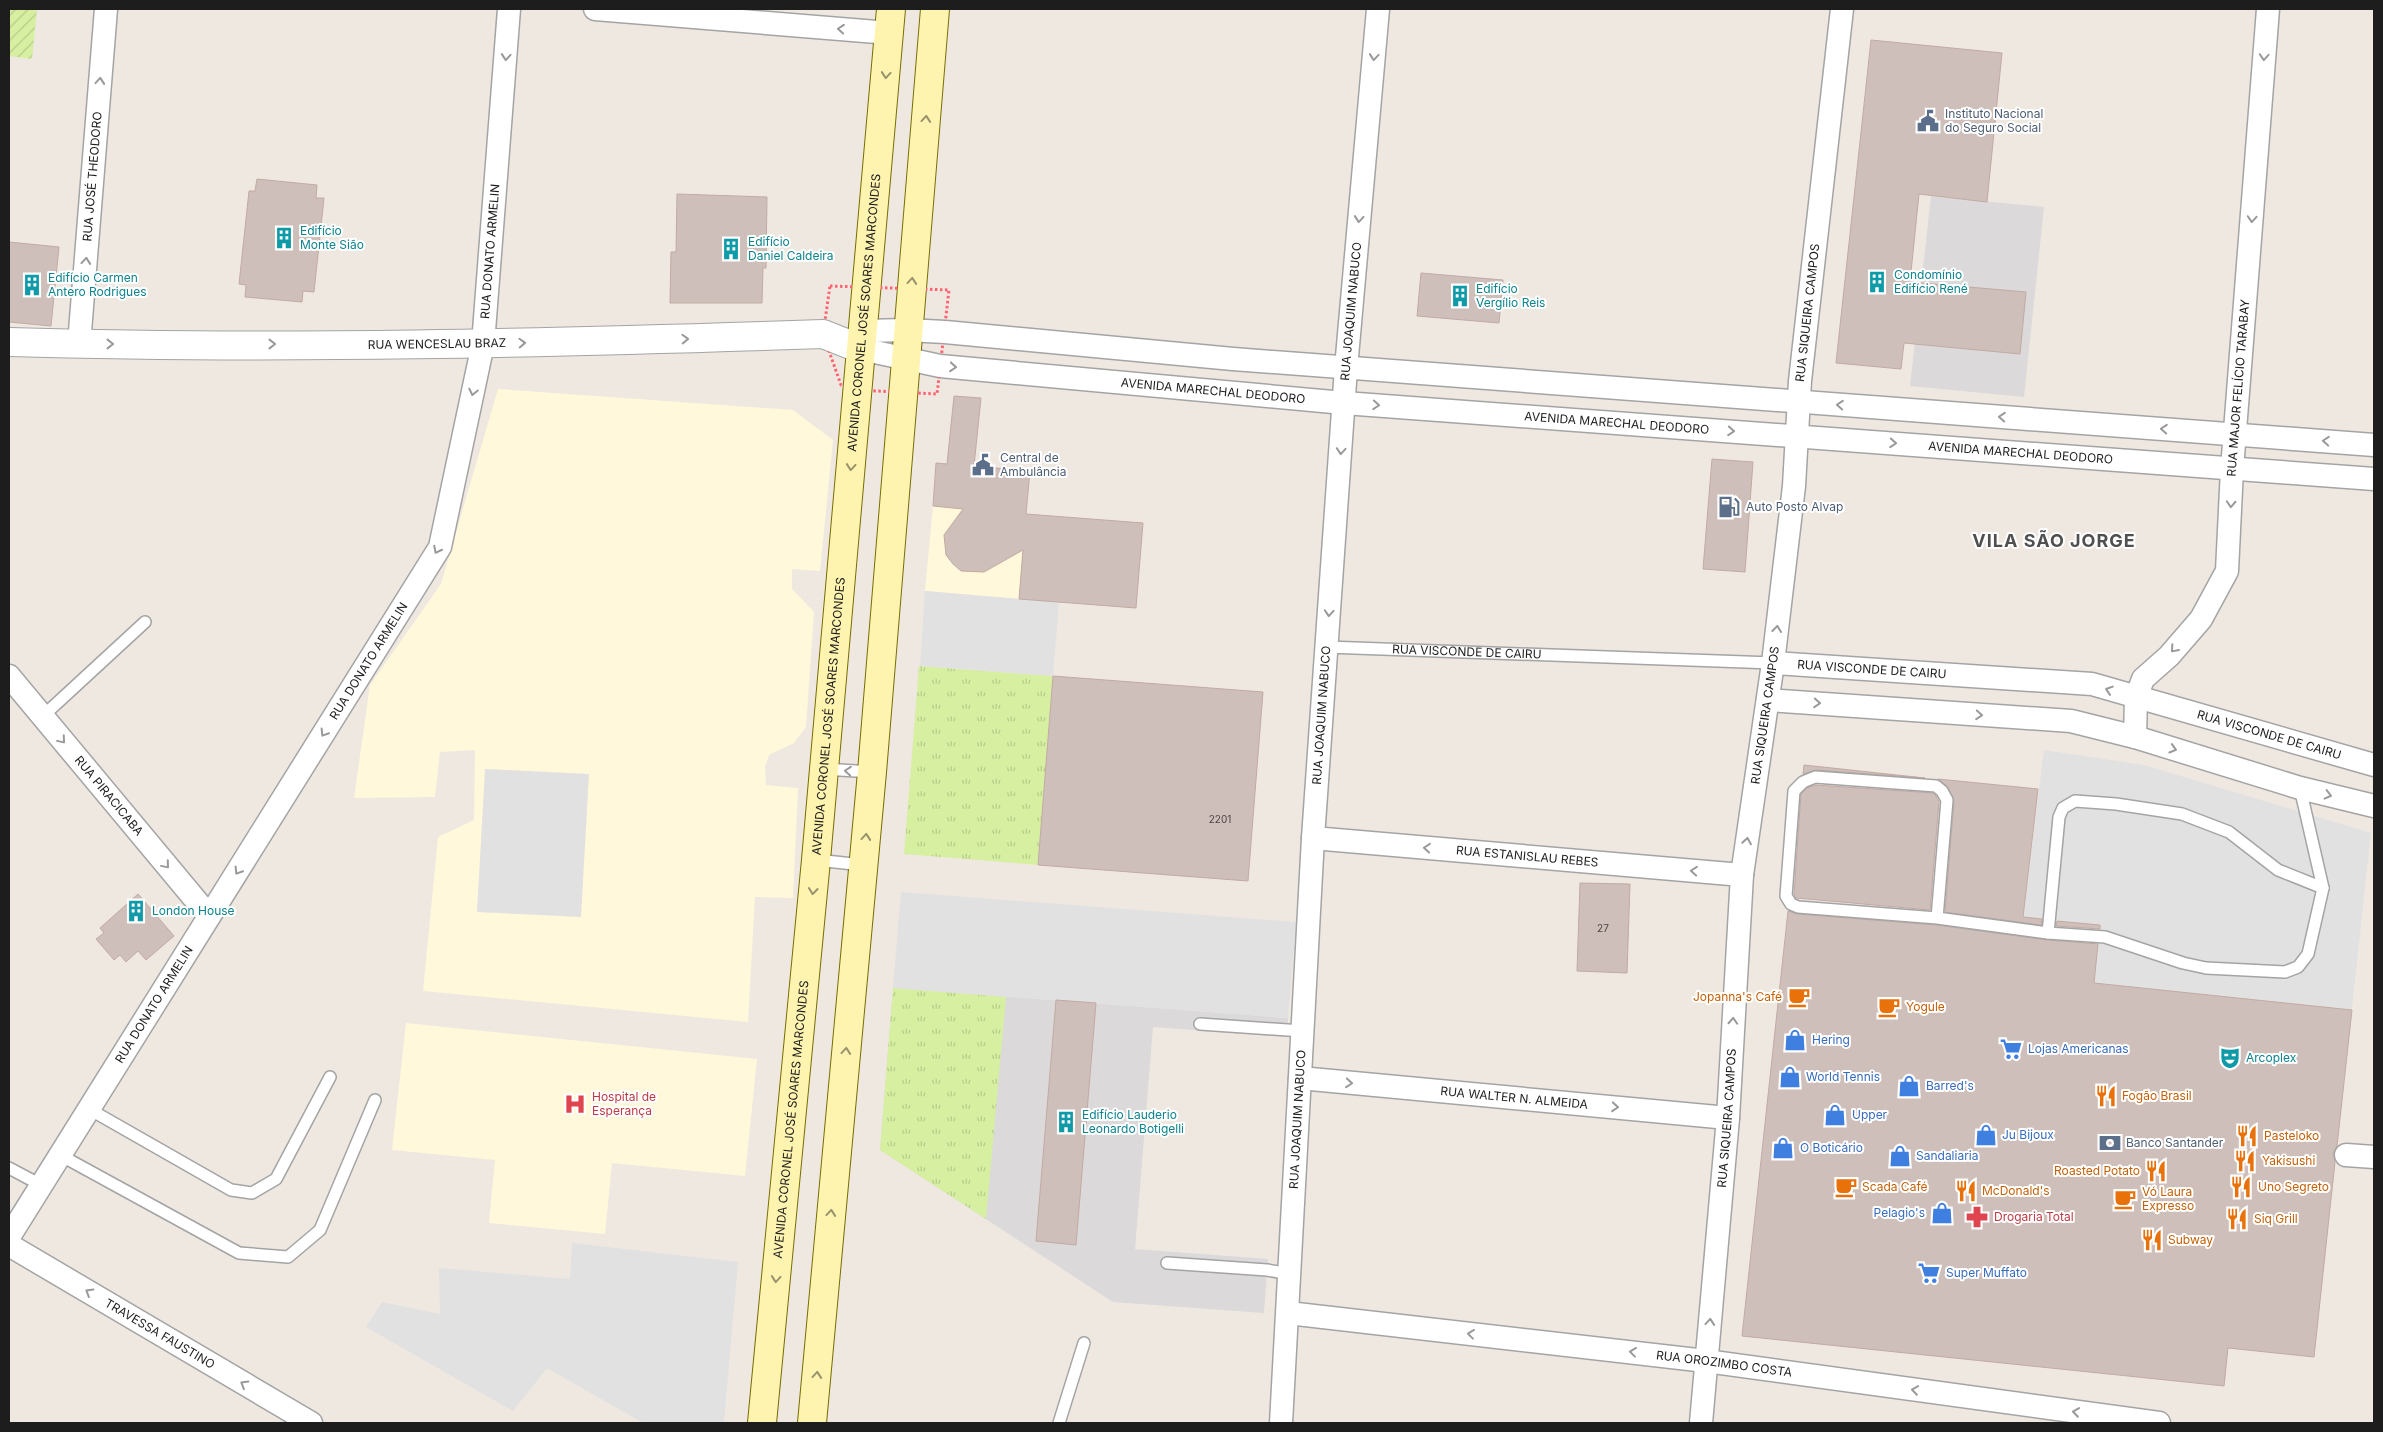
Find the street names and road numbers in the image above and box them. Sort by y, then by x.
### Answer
street label: RUA JOSÉ THEODORO [79,111,105,242]
street label: AVENIDA CORONEL JOSÉ SOARES MARCONDES [844,173,883,452]
street label: RUA DONATO ARMELIN [477,183,502,319]
street label: RUA JOAQUIM NABUCO [1337,241,1364,381]
street label: RUA SIQUEIRA CAMPOS [1792,242,1823,383]
street label: RUA MAJOR FELÍCIO TARABAY [2224,299,2252,477]
street label: RUA WENCESLAU BRAZ [368,335,506,352]
street label: AVENIDA MARECHAL DEODORO [1120,375,1306,406]
street label: AVENIDA MARECHAL DEODORO [1524,408,1710,437]
street label: AVENIDA MARECHAL DEODORO [1928,438,2114,467]
street label: AVENIDA CORONEL JOSÉ SOARES MARCONDES [808,576,848,856]
street label: RUA DONATO ARMELIN [326,599,411,722]
street label: RUA VISCONDE DE CAIRU [1392,641,1542,662]
street label: RUA JOAQUIM NABUCO [1309,645,1333,785]
street label: RUA SIQUEIRA CAMPOS [1747,645,1782,785]
street label: RUA VISCONDE DE CAIRU [1797,657,1947,681]
street label: RUA VISCONDE DE CAIRU [2195,707,2343,762]
street label: RUA PIRACICABA [72,752,147,839]
street label: RUA ESTANISLAU REBES [1455,842,1599,870]
street label: RUA DONATO ARMELIN [112,943,196,1066]
street label: AVENIDA CORONEL JOSÉ SOARES MARCONDES [770,979,811,1259]
street label: RUA SIQUEIRA CAMPOS [1714,1048,1739,1188]
street label: RUA JOAQUIM NABUCO [1286,1049,1308,1189]
street label: RUA WALTER N. ALMEIDA [1440,1083,1589,1112]
street label: TRAVESSA FAUSTINO [102,1295,218,1372]
street label: RUA OROZIMBO COSTA [1655,1347,1793,1380]

